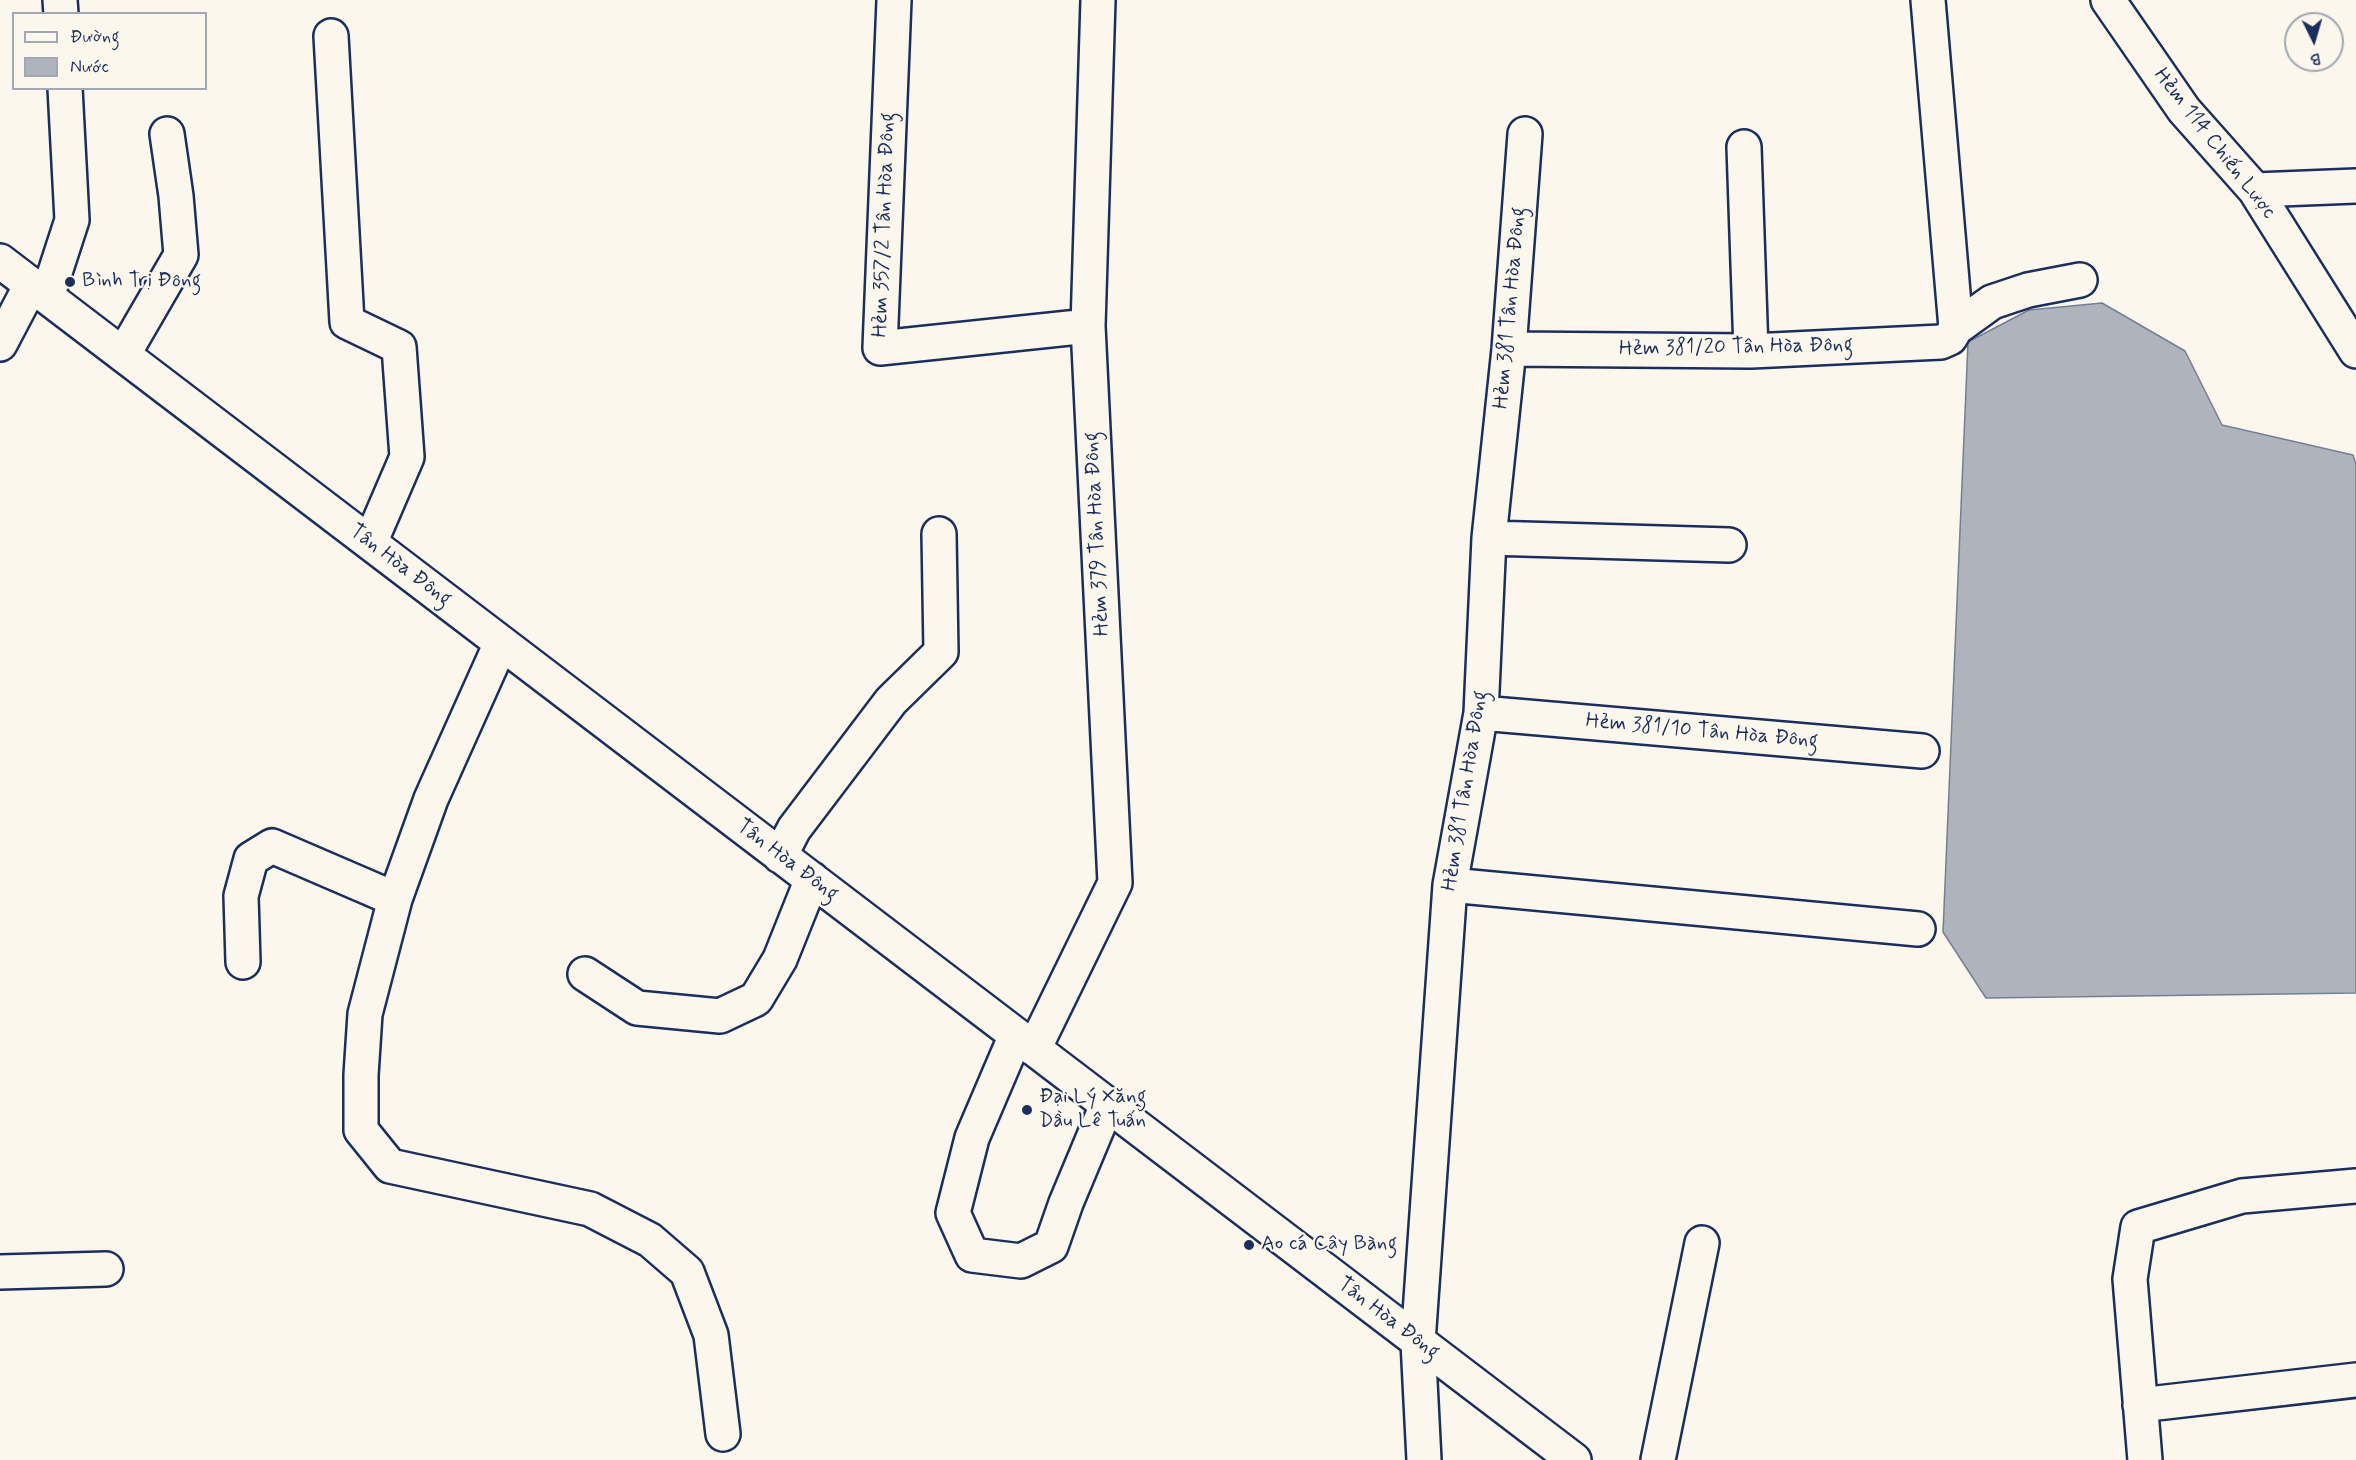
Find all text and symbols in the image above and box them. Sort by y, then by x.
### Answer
legend [12,12,207,90]
north arrow [2284,12,2344,72]
text: Đường [70,25,120,49]
text: B [2309,48,2321,69]
text: Nước [70,55,109,79]
street label: Hẻm 114 Chiến Lược [2147,64,2281,224]
street label: Hẻm 357/2 Tân Hòa Đông [868,112,902,338]
street label: Hẻm 381 Tân Hòa Đông [1490,206,1532,410]
place label: Bình Trị Đông [82,269,201,295]
marker: Bình Trị Đông [63,275,77,289]
street label: Hẻm 381/20 Tân Hòa Đông [1619,333,1853,363]
street label: Hẻm 379 Tân Hòa Đông [1080,431,1116,637]
street label: Tân Hòa Đông [344,519,456,613]
street label: Hẻm 381 Tân Hòa Đông [1438,689,1494,893]
street label: Hẻm 381/10 Tân Hòa Đông [1585,709,1819,755]
street label: Tân Hòa Đông [731,814,843,908]
place label: Đại Lý Xăng Dầu Lê Tuấn [1039,1085,1146,1135]
marker: Đại Lý Xăng Dầu Lê Tuấn [1020,1103,1034,1117]
place label: Ao cá Cây Bàng [1261,1232,1397,1258]
marker: Ao cá Cây Bàng [1242,1238,1256,1252]
street label: Tân Hòa Đông [1332,1272,1444,1366]

